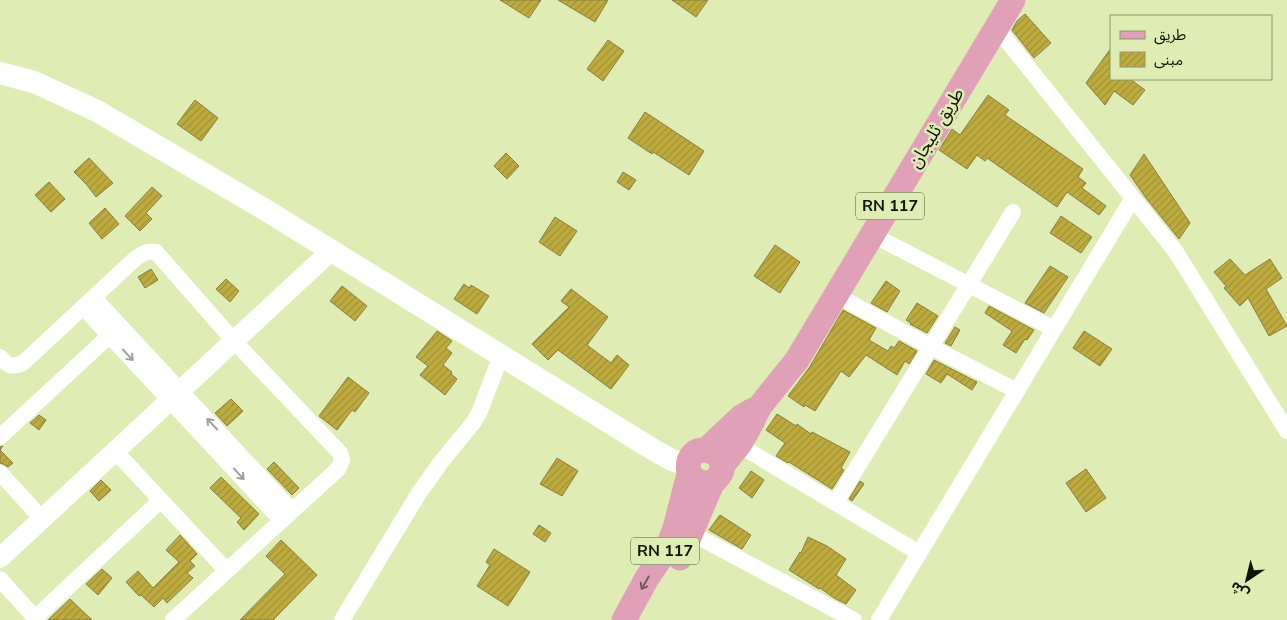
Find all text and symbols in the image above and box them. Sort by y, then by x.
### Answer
legend [1110,15,1272,80]
text: طريق [1154,25,1186,45]
text: مبنى [1154,50,1183,70]
street label: طريق ثليجان [903,83,969,173]
road number: RN 117 [856,192,924,220]
one-way arrow [122,349,134,362]
one-way arrow [206,417,218,430]
one-way arrow [233,468,245,480]
road number: RN 117 [631,538,699,564]
north arrow [1222,555,1272,605]
one-way arrow [640,575,649,590]
text: ش [1227,577,1253,604]

